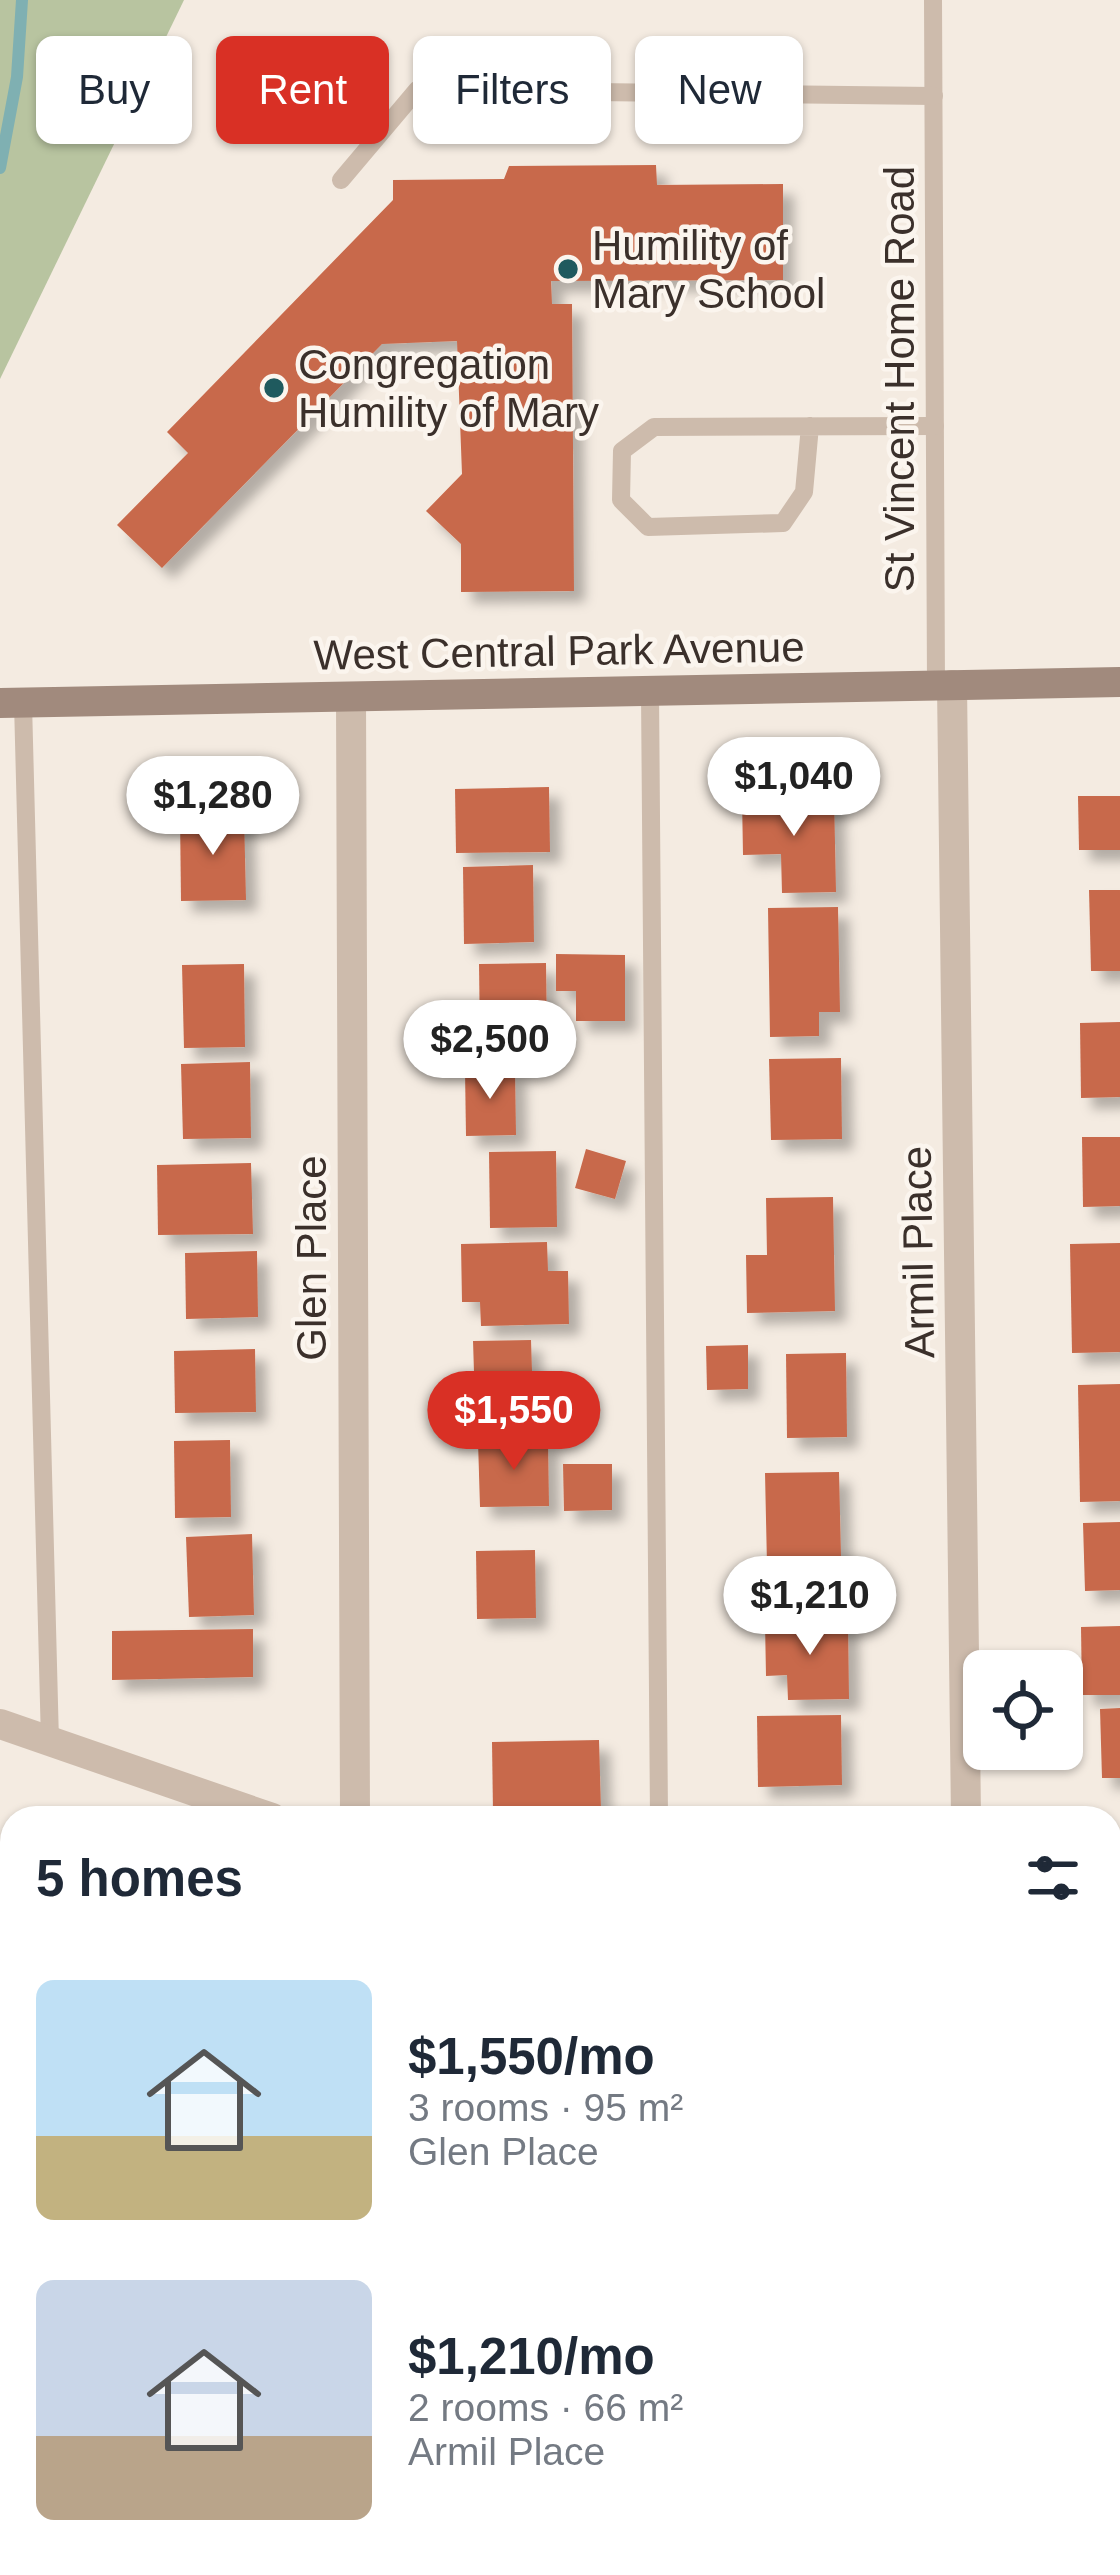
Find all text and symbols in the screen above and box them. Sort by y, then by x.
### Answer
chip: Buy [36,36,192,144]
chip: Rent [216,36,389,144]
chip: Filters [413,36,611,144]
chip: New [635,36,803,144]
street label: St Vincent Home Road [876,166,923,592]
place label: Humility of Mary School [592,222,825,317]
marker: Humility of Mary School [555,256,581,282]
place label: Congregation Humility of Mary [298,341,599,436]
marker: Congregation Humility of Mary [261,375,287,401]
street label: West Central Park Avenue [313,623,805,679]
pin: $1,040 [696,737,892,839]
text: $1,040 [734,754,854,797]
pin: $1,280 [115,756,311,858]
text: $1,280 [153,773,273,816]
pin: $2,500 [392,1000,588,1102]
text: $2,500 [430,1017,550,1060]
street label: Armil Place [893,1145,943,1359]
street label: Glen Place [288,1155,335,1361]
pin: $1,550 [416,1371,612,1473]
text: $1,550 [454,1388,574,1431]
pin: $1,210 [712,1556,908,1658]
text: $1,210 [750,1573,870,1616]
map controls [963,1650,1083,1770]
button: locate [963,1650,1083,1770]
icon: filters [1020,1845,1086,1911]
text: 5 homes [36,1850,243,1907]
icon: home [132,2028,276,2172]
text: $1,550/mo [408,2028,655,2085]
text: 3 rooms · 95 m² [408,2086,683,2129]
text: Glen Place [408,2130,599,2173]
icon: home [132,2328,276,2472]
text: $1,210/mo [408,2328,655,2385]
text: 2 rooms · 66 m² [408,2386,683,2429]
text: Armil Place [408,2430,605,2473]

